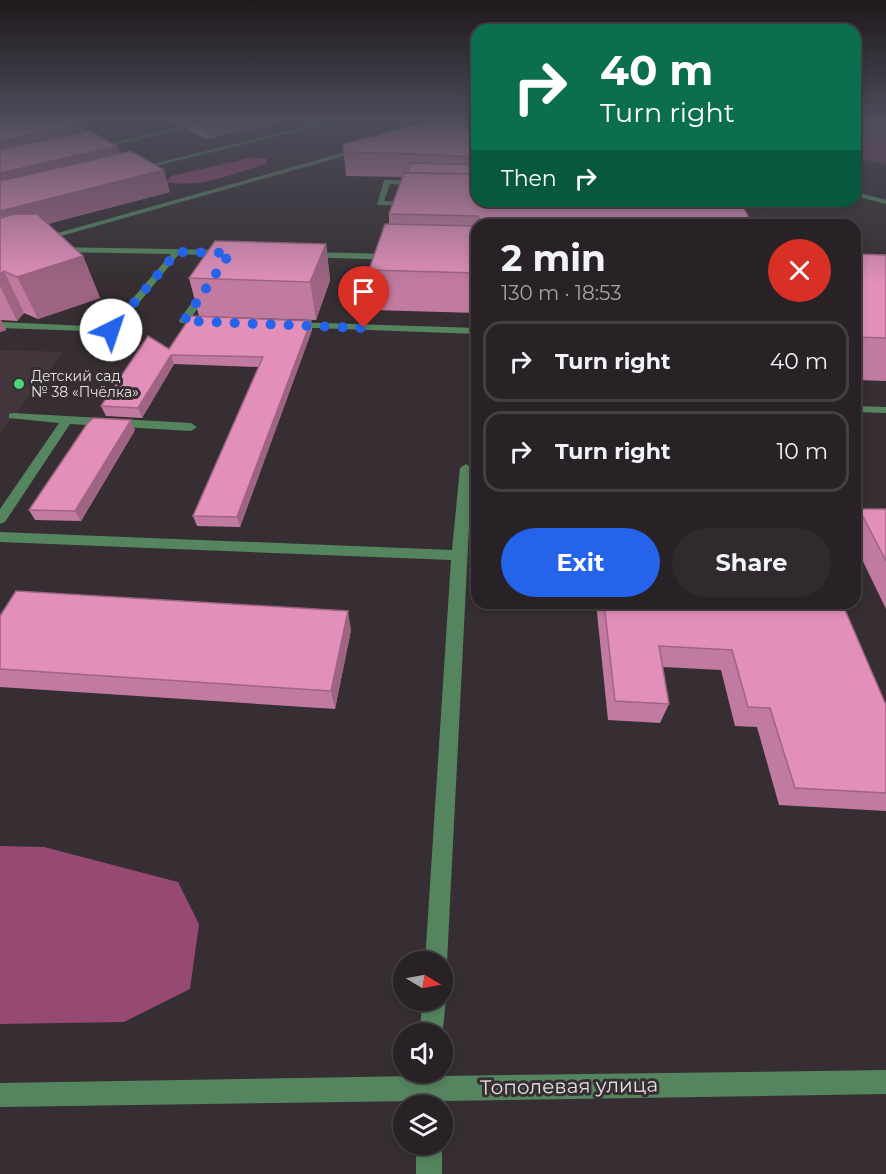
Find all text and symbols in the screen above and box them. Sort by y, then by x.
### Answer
text: 40 m [600,44,713,96]
icon: right [501,48,579,126]
text: Turn right [600,96,735,129]
icon: right [569,162,602,195]
text: Then [501,165,557,192]
text: 2 min [501,236,606,280]
button: close [768,239,831,302]
pin [338,266,389,328]
icon: arrive [347,275,380,308]
text: 130 m · 18:53 [501,281,621,305]
position arrow [79,298,143,362]
icon: right [504,345,537,378]
text: Turn right [555,348,670,375]
text: 40 m [770,348,828,375]
place label: Детский сад № 38 «Пчёлка» [31,367,139,401]
marker: Детский сад № 38 «Пчёлка» [12,377,26,391]
icon: right [504,435,537,468]
text: Turn right [555,438,670,465]
text: 10 m [776,438,828,465]
button: Exit [501,528,660,597]
button: Share [672,528,831,597]
north arrow [393,951,453,1011]
map controls [393,951,453,1155]
button: sound [393,1023,453,1083]
street label: Тополевая улица [480,1072,658,1100]
button: layers [393,1095,453,1155]

